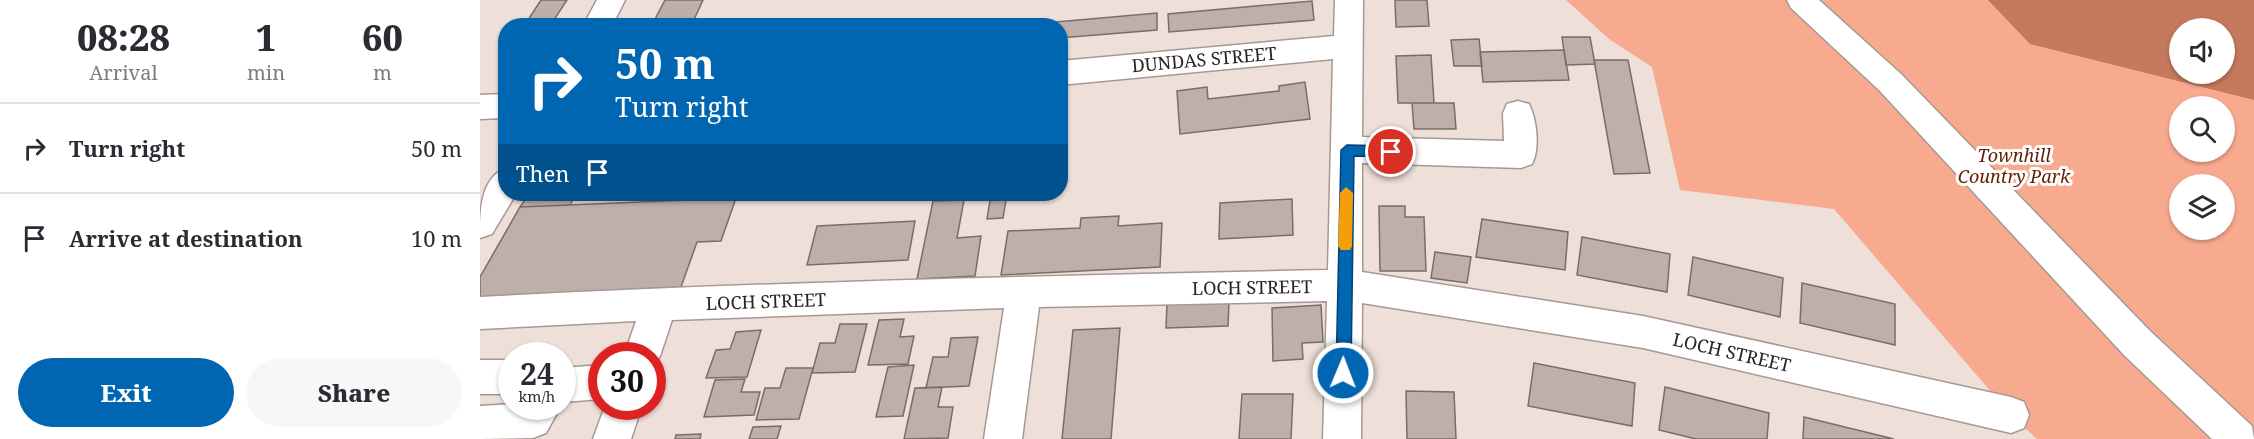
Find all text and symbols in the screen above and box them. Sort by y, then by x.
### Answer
text: 08:28 [77,13,170,62]
text: 1 [256,13,276,62]
text: 60 [362,13,403,62]
map controls [2169,18,2235,240]
button: sound [2169,18,2235,84]
text: 50 m [615,34,715,91]
street label: DUNDAS STREET [1131,41,1277,77]
icon: right [516,42,594,120]
text: Arrival [89,59,158,86]
text: min [247,59,285,86]
text: m [373,59,392,86]
text: Turn right [615,88,748,125]
button: search [2169,96,2235,162]
pin [1365,126,1416,177]
icon: right [18,132,51,165]
text: Turn right [69,133,185,163]
text: 50 m [411,133,462,163]
icon: arrive [1374,135,1407,168]
park label: Townhill Country Park [1958,143,2071,188]
icon: arrive [581,156,614,189]
text: Then [516,158,569,188]
button: layers [2169,174,2235,240]
icon: arrive [18,222,51,255]
text: Arrive at destination [69,223,303,253]
text: 10 m [411,223,462,253]
street label: LOCH STREET [1192,274,1312,300]
street label: LOCH STREET [705,287,827,315]
street label: LOCH STREET [1671,327,1793,377]
position arrow [1311,341,1375,405]
speed limit sign: 30 [588,342,666,420]
text: 24 [520,353,554,394]
button: Exit [18,358,234,427]
button: Share [246,358,462,427]
text: km/h [519,386,555,406]

